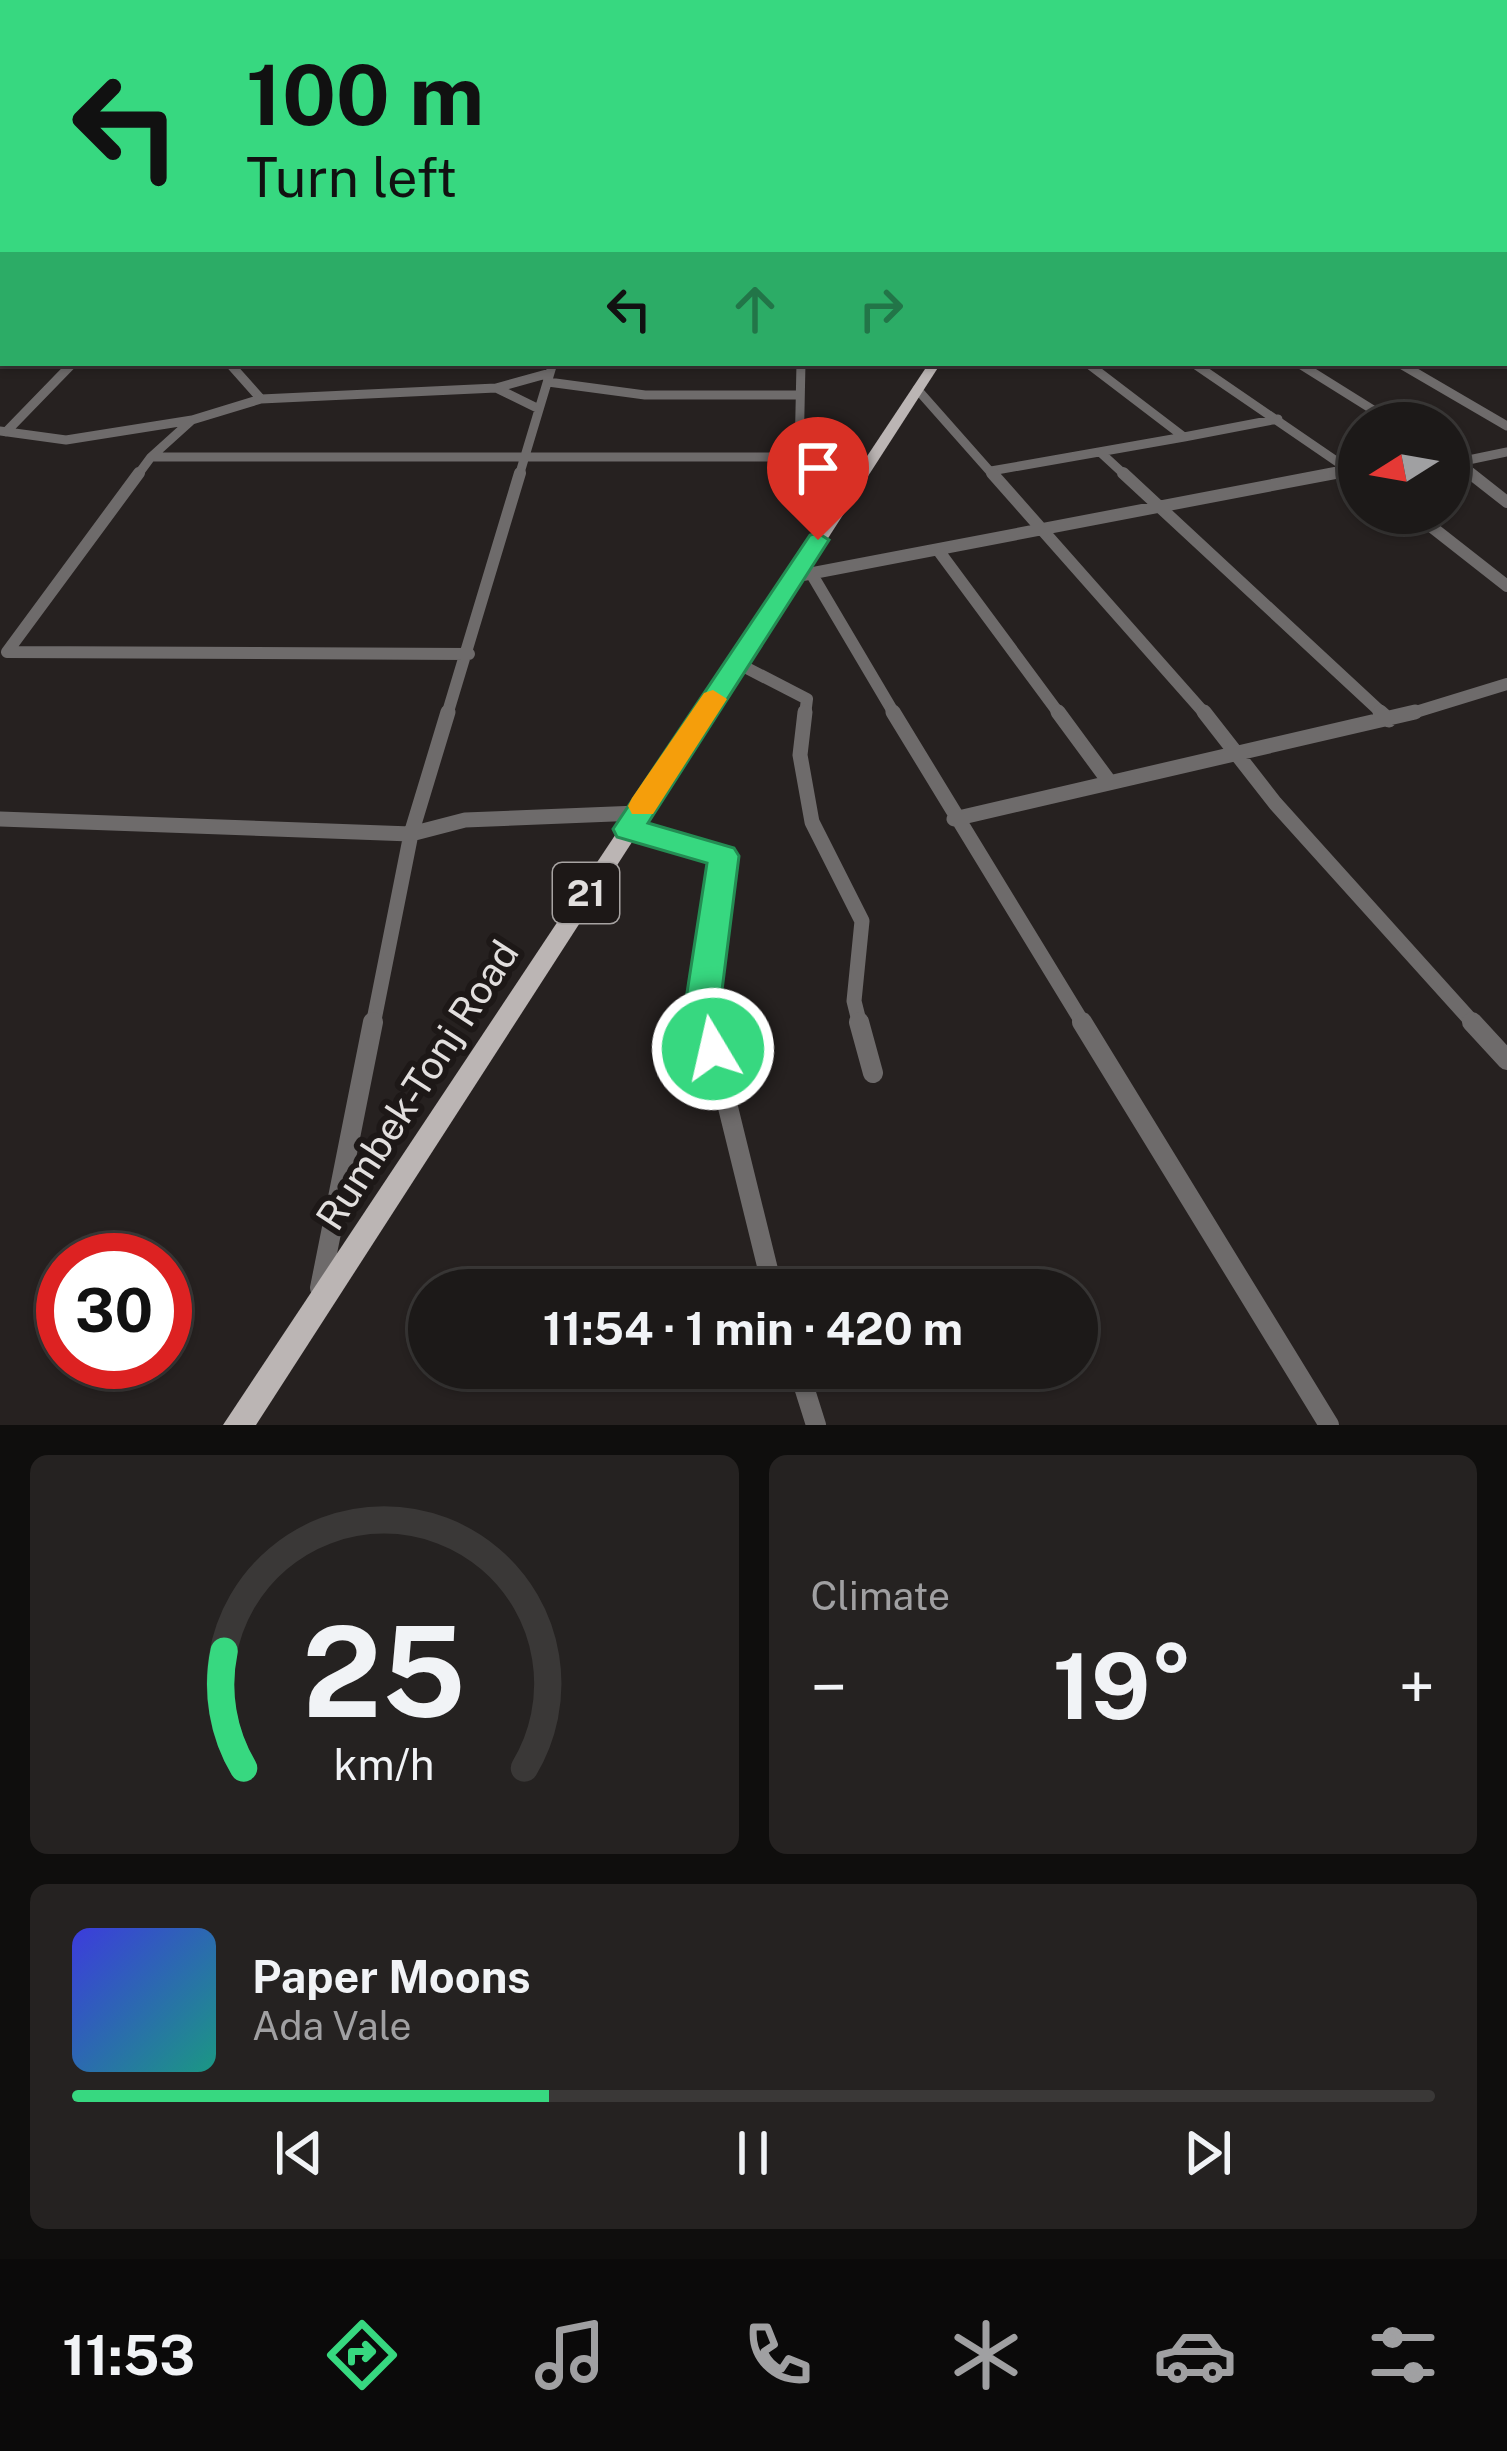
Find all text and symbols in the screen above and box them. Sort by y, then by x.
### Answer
text: 100 m [246,45,484,144]
icon: left [48,48,204,204]
text: Turn left [246,146,457,209]
icon: left [596,276,662,342]
icon: ahead [722,276,788,342]
icon: right [848,276,914,342]
north arrow [1338,402,1470,534]
map controls [1338,402,1470,534]
pin [767,417,869,540]
icon: arrive [785,435,851,501]
road number: 21 [553,863,619,923]
street label: Rumbek-Tonj Road [306,932,528,1238]
position arrow [650,986,776,1112]
speed limit sign: 30 [36,1233,192,1389]
text: 11:54 · 1 min · 420 m [543,1302,963,1355]
text: Climate [811,1573,950,1619]
text: 25 [303,1598,466,1745]
text: 19° [1053,1633,1193,1739]
text: − [811,1648,847,1726]
text: + [1398,1648,1435,1726]
text: km/h [334,1738,435,1789]
text: Paper Moons [252,1950,531,2003]
text: Ada Vale [252,2003,412,2049]
icon: previous [266,2120,332,2186]
icon: pause [720,2120,786,2186]
icon: next [1175,2120,1241,2186]
icon: directions [320,2313,404,2397]
icon: music [528,2313,612,2397]
icon: phone [736,2313,820,2397]
icon: climate [944,2313,1028,2397]
icon: car [1153,2313,1237,2397]
icon: filters [1361,2313,1445,2397]
text: 11:53 [62,2324,195,2387]

